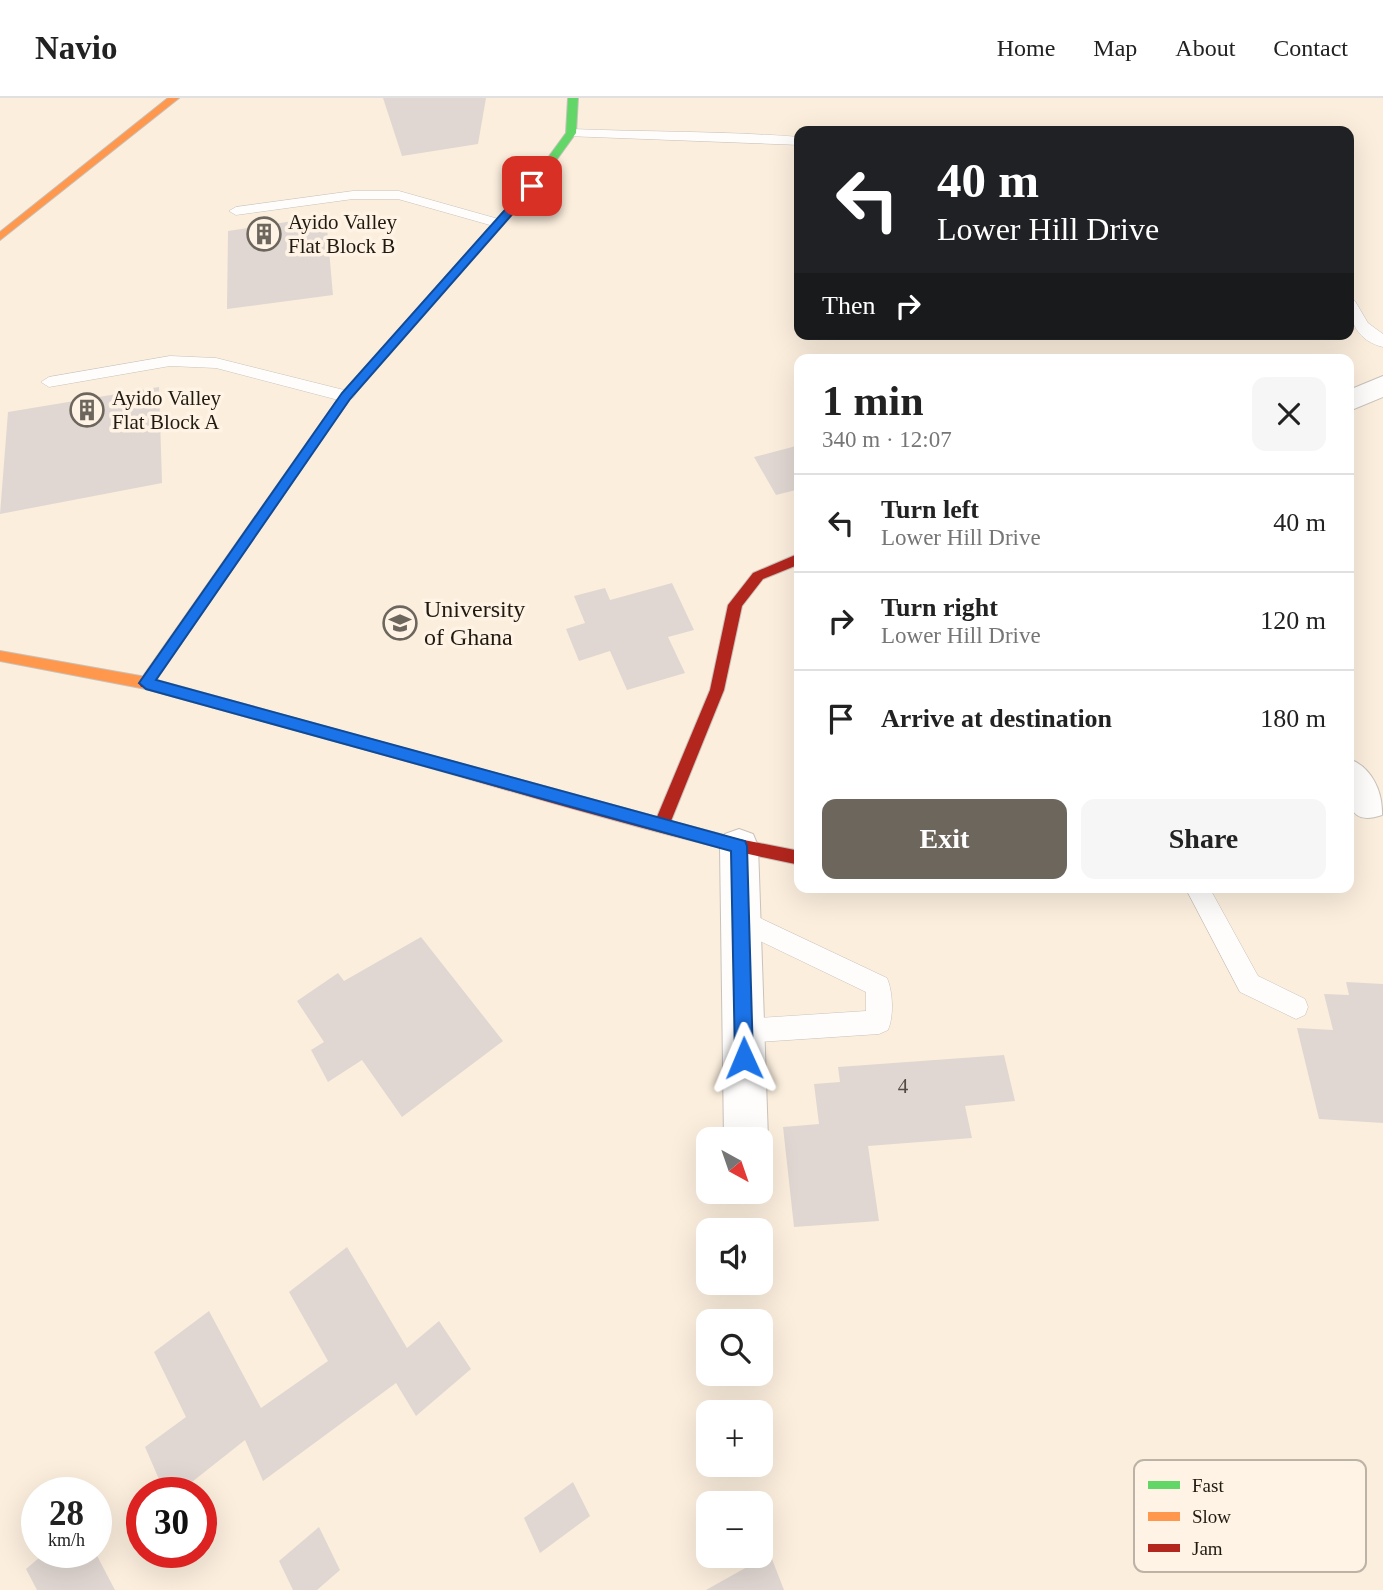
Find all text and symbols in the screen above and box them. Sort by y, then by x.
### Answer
text: Navio [35,30,118,66]
text: Home [997,35,1055,61]
text: Map [1093,35,1137,61]
text: About [1175,35,1235,61]
text: Contact [1273,35,1348,61]
text: 40 m [937,153,1039,208]
icon: left [822,154,913,245]
pin [502,156,562,216]
icon: arrive [513,167,551,205]
place label: Ayido Valley Flat Block B [288,210,398,258]
text: Lower Hill Drive [937,211,1159,247]
building icon: Ayido Valley Flat Block B [245,215,283,253]
icon: right [889,287,927,325]
text: Then [822,291,875,320]
button: close [1252,377,1326,451]
text: 1 min [822,378,924,424]
place label: Ayido Valley Flat Block A [112,386,222,434]
building icon: Ayido Valley Flat Block A [68,391,106,429]
text: 340 m · 12:07 [822,427,952,452]
text: Turn left [881,495,979,524]
icon: left [822,504,860,542]
text: 40 m [1273,508,1326,537]
text: Lower Hill Drive [881,525,1041,550]
text: Turn right [881,593,998,622]
place label: University of Ghana [424,596,525,650]
icon: right [822,602,860,640]
school or university icon: University of Ghana [381,604,419,642]
text: 120 m [1260,606,1326,635]
text: Lower Hill Drive [881,623,1041,648]
icon: arrive [822,700,860,738]
text: Arrive at destination [881,704,1112,733]
text: 180 m [1260,704,1326,733]
button: Exit [822,799,1067,879]
button: Share [1081,799,1326,879]
position arrow [707,1021,781,1095]
house number: 4 [898,1074,909,1098]
north arrow [696,1127,774,1204]
map controls [696,1127,773,1568]
button: sound [696,1218,773,1295]
button: search [696,1309,773,1386]
button: + [696,1400,773,1477]
legend [1134,1460,1366,1572]
text: Fast [1192,1475,1224,1496]
speed limit sign: 30 [126,1477,217,1568]
button: − [696,1491,773,1568]
text: 28 [49,1494,84,1533]
text: Slow [1192,1506,1231,1527]
text: km/h [48,1530,85,1550]
text: Jam [1192,1538,1223,1559]

